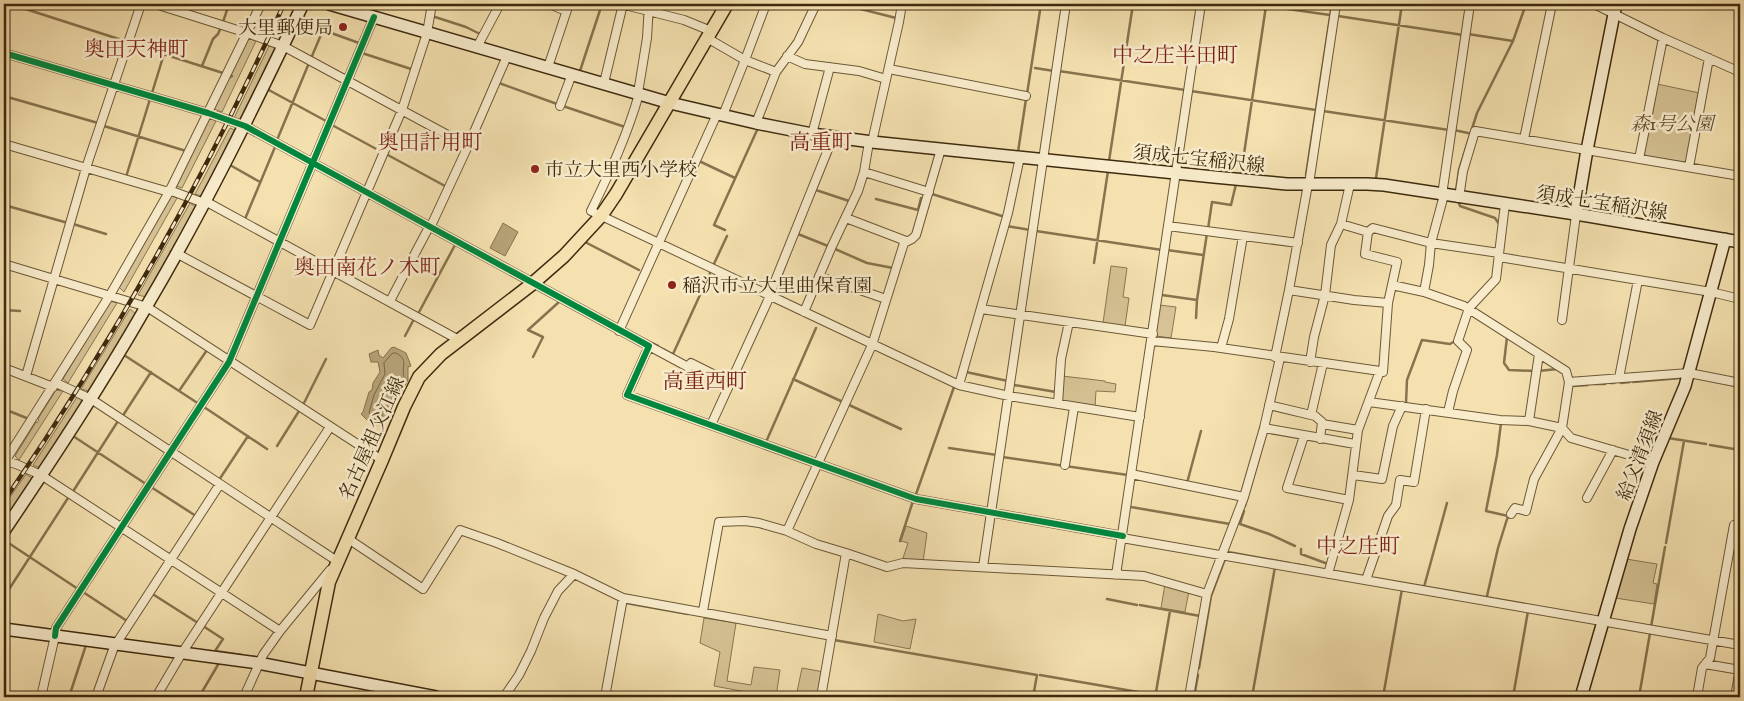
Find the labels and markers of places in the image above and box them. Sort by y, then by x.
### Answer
place label: 大里郵便局 [238,17,333,41]
marker: 大里郵便局 [337,21,349,33]
place label: 市立大里西小学校 [545,159,697,183]
marker: 市立大里西小学校 [529,163,541,175]
place label: 稲沢市立大里曲保育園 [682,275,872,299]
marker: 稲沢市立大里曲保育園 [666,279,678,291]

